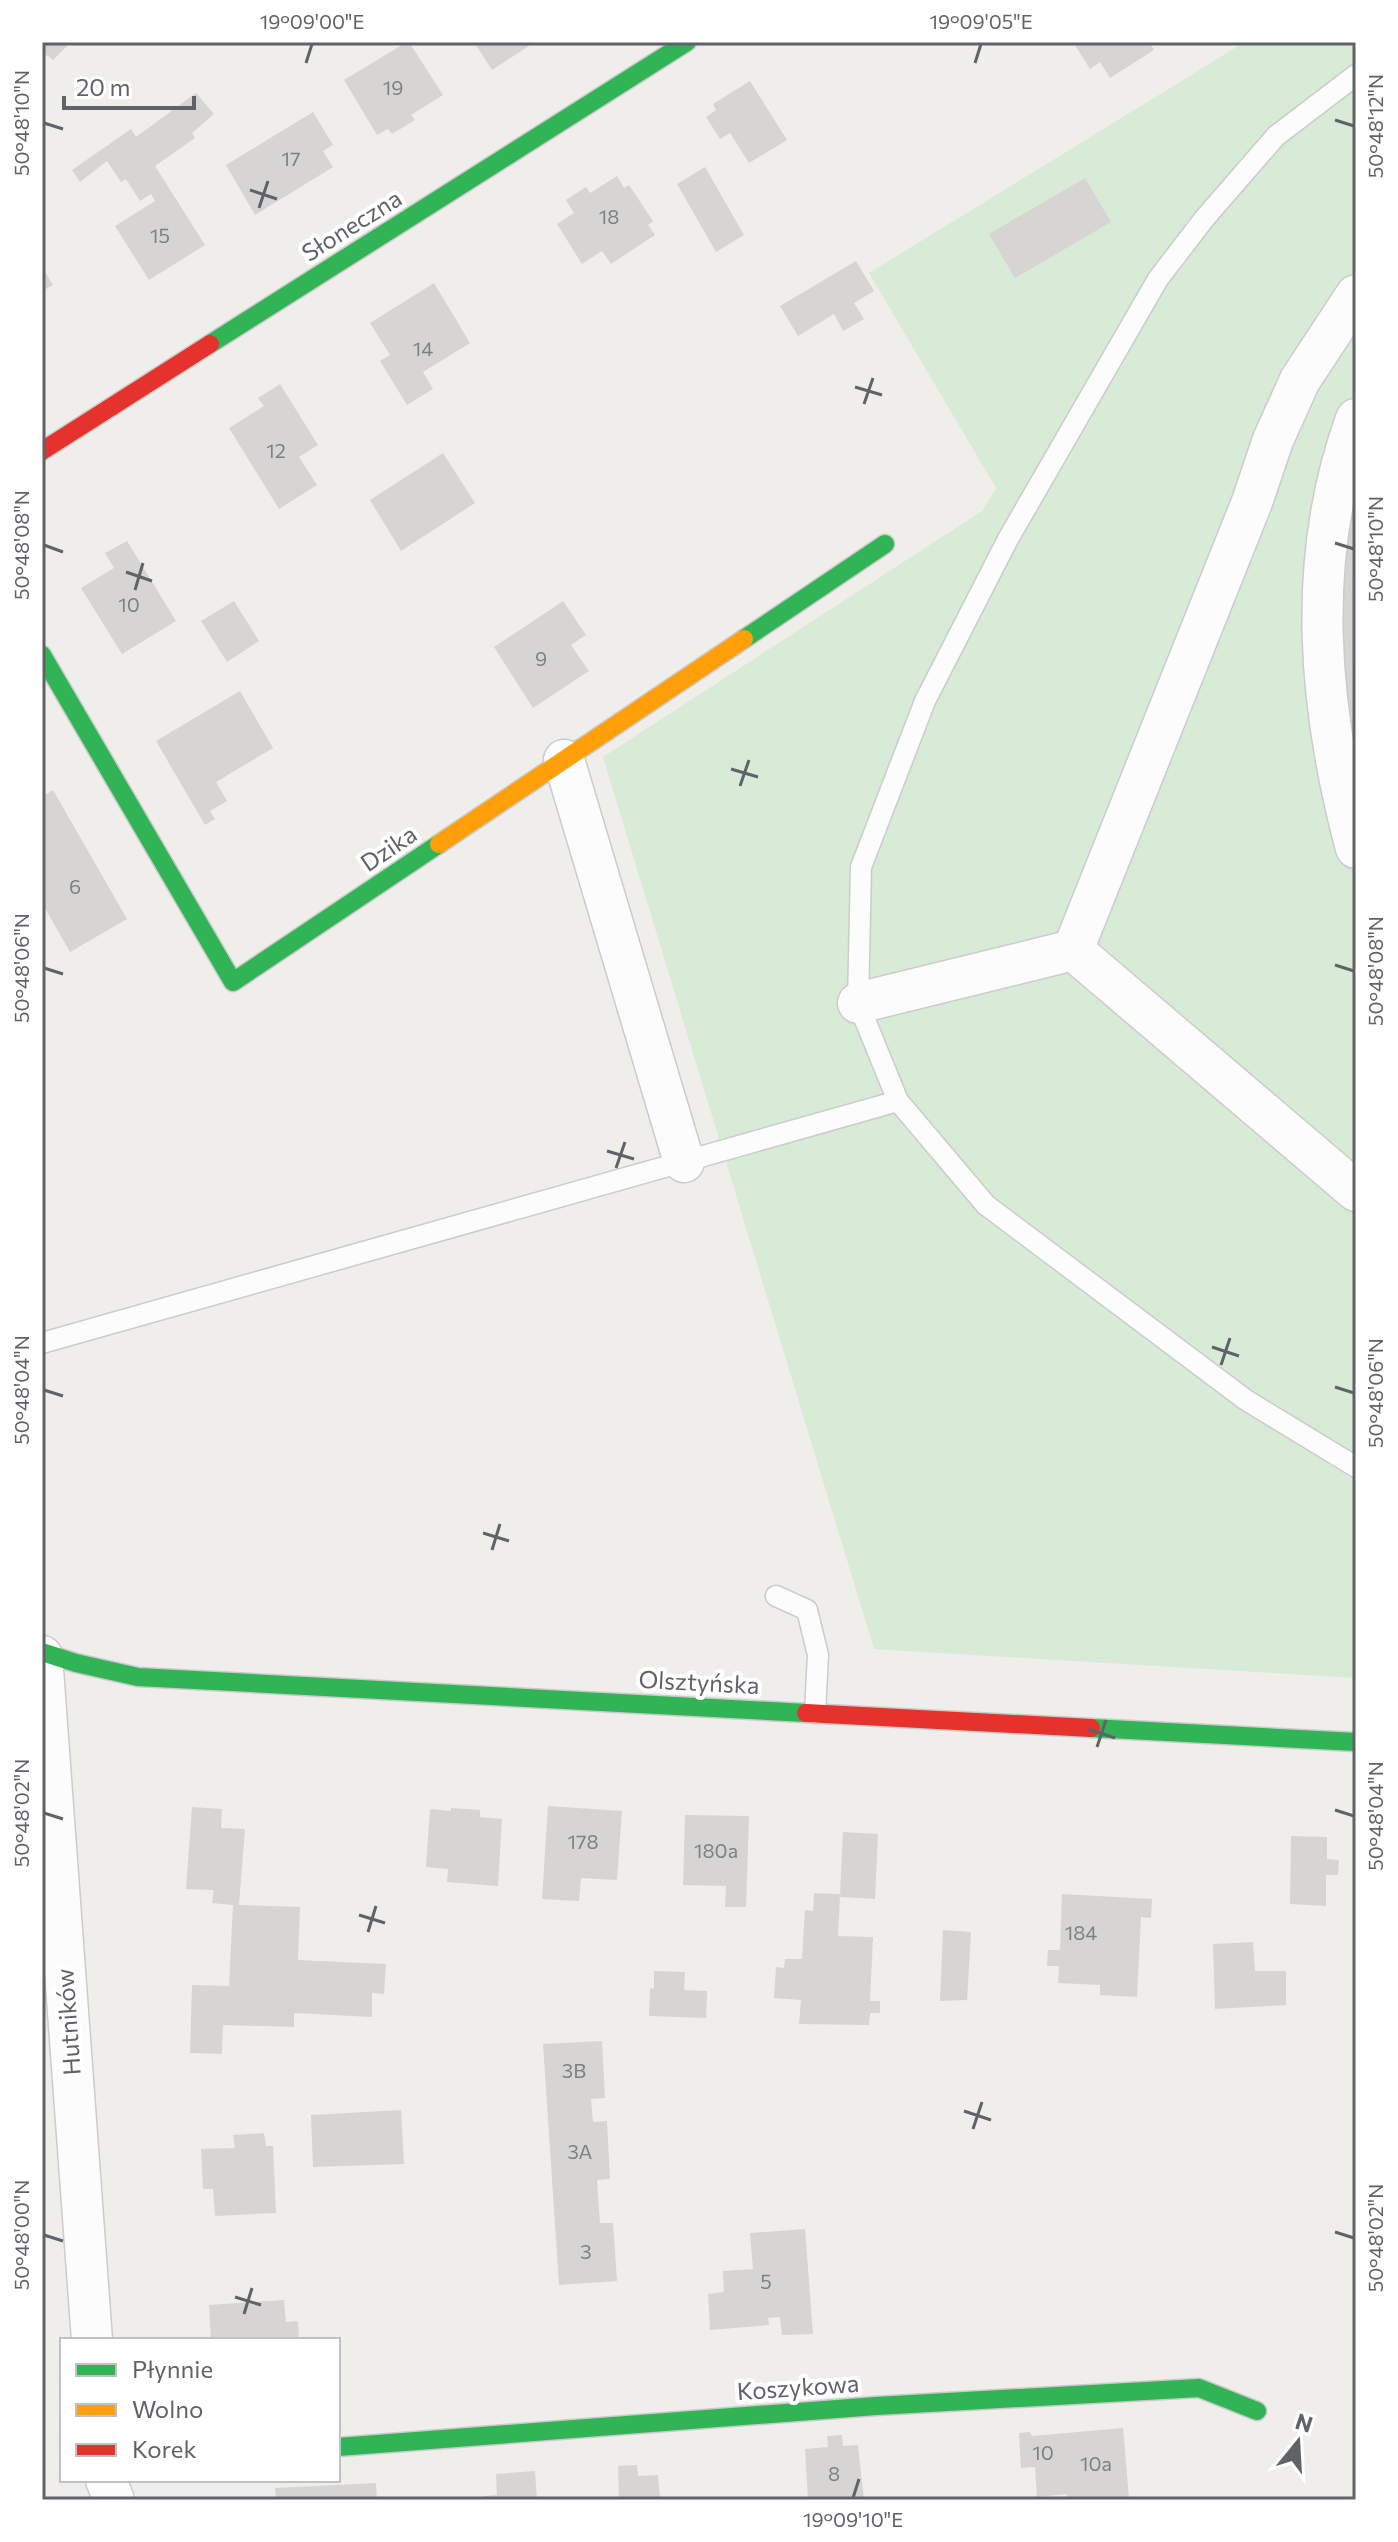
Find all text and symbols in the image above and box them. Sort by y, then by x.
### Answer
text: 19°09'00"E [260,9,364,33]
text: 19°09'05"E [929,9,1033,33]
scale bar [64,60,194,110]
text: 50°48'10"N [9,70,33,176]
text: 20 m [76,72,130,101]
text: 50°48'12"N [1363,74,1387,178]
house number: 19 [383,75,403,99]
house number: 17 [281,146,301,170]
street label: Słoneczna [296,183,406,267]
house number: 18 [599,204,619,228]
house number: 15 [150,223,170,247]
house number: 14 [413,336,433,360]
house number: 12 [266,438,286,462]
text: 50°48'08"N [9,490,33,600]
text: 50°48'10"N [1363,496,1387,602]
house number: 10 [118,592,140,616]
house number: 9 [535,646,547,670]
street label: Dzika [355,819,422,877]
house number: 6 [69,874,81,898]
text: 50°48'06"N [9,913,33,1023]
text: 50°48'08"N [1363,916,1387,1026]
text: 50°48'04"N [9,1335,33,1445]
text: 50°48'06"N [1363,1338,1387,1448]
street label: Olsztyńska [638,1664,760,1699]
text: 50°48'02"N [9,1759,33,1867]
text: 50°48'04"N [1363,1761,1387,1871]
house number: 178 [567,1829,599,1853]
house number: 180a [694,1838,738,1862]
house number: 184 [1065,1920,1097,1944]
street label: Hutników [49,1968,86,2076]
house number: 3B [562,2058,586,2082]
house number: 3A [568,2139,593,2163]
text: 50°48'00"N [9,2180,33,2290]
text: 50°48'02"N [1363,2184,1387,2292]
house number: 3 [580,2239,592,2263]
house number: 5 [760,2269,772,2293]
legend [60,2338,340,2482]
text: Płynnie [132,2354,213,2383]
street label: Koszykowa [736,2368,860,2405]
text: Wolno [132,2394,203,2423]
north arrow [1258,2402,1338,2482]
text: N [1292,2407,1316,2438]
text: Korek [132,2434,196,2463]
house number: 10 [1032,2440,1054,2464]
house number: 10a [1080,2451,1112,2475]
house number: 8 [828,2461,840,2485]
text: 19°09'10"E [803,2507,903,2531]

